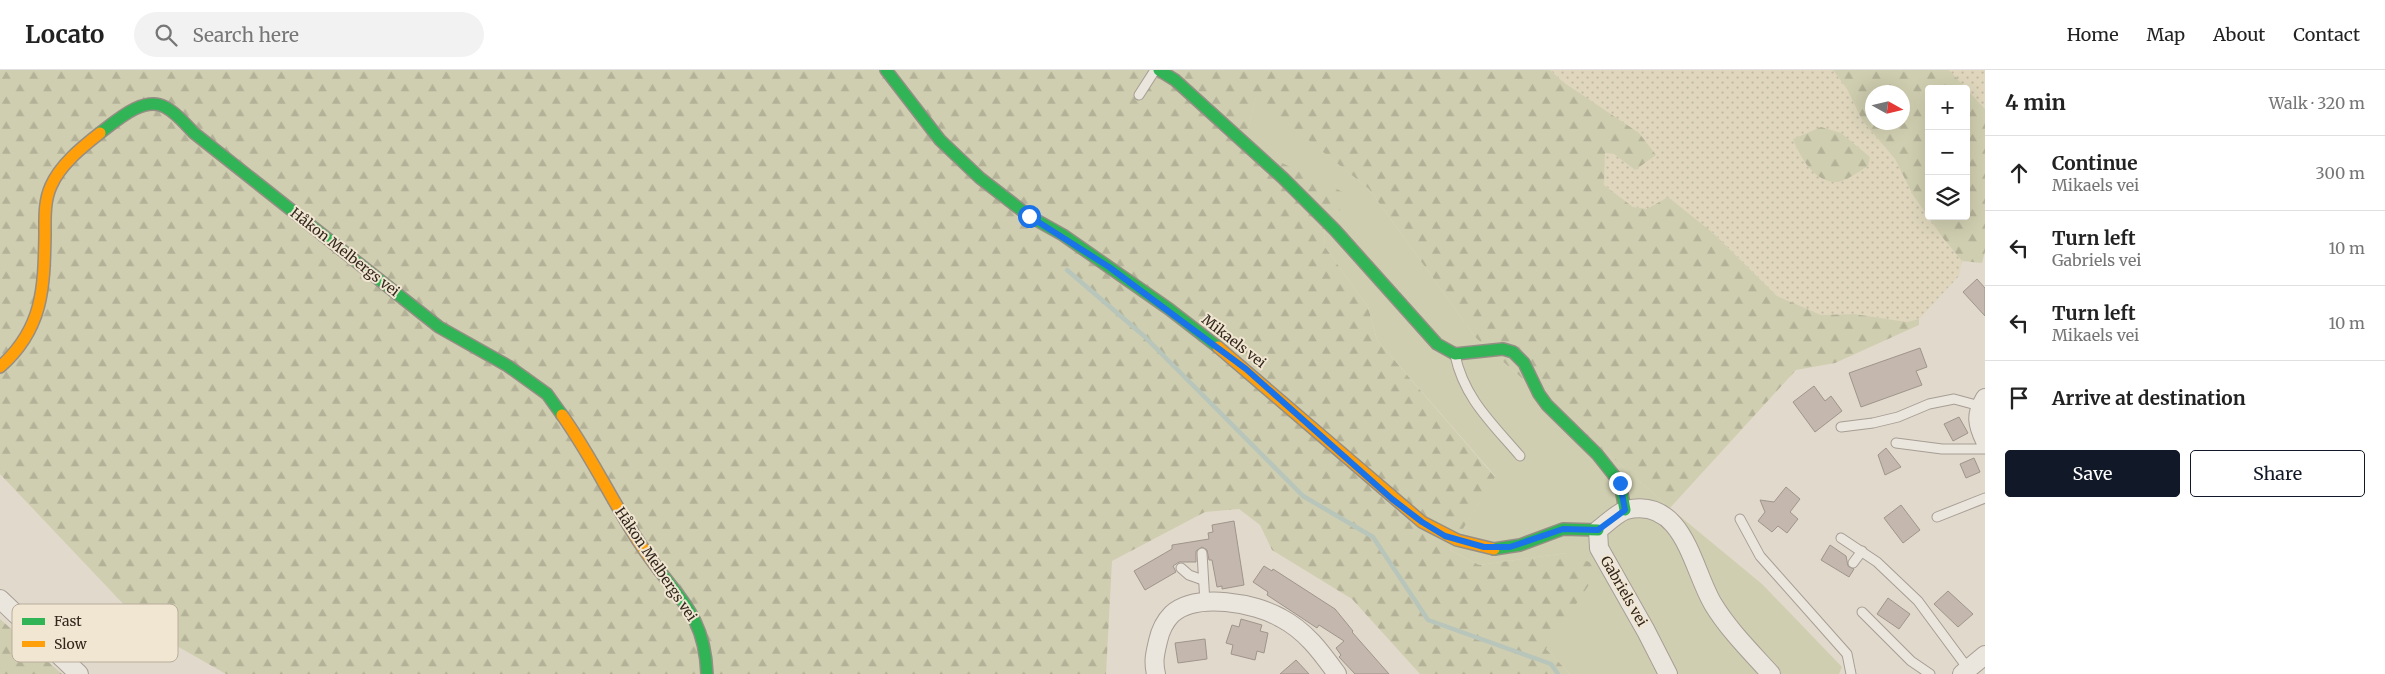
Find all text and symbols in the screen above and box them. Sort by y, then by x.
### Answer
search box [134,12,484,57]
text: Locato [25,19,104,50]
icon: search [152,21,180,49]
text: Search here [192,23,299,47]
text: Home [2067,23,2119,46]
text: Map [2147,23,2185,46]
text: About [2213,23,2265,46]
text: Contact [2293,23,2360,46]
north arrow [1865,85,1910,130]
map controls [1925,85,1970,220]
button: + [1925,85,1970,130]
text: 4 min [2005,89,2066,116]
text: Walk · 320 m [2269,93,2365,113]
button: − [1925,130,1970,175]
text: Continue [2052,151,2138,175]
icon: ahead [2005,159,2033,187]
text: 300 m [2316,163,2365,183]
button: layers [1925,175,1970,220]
text: Mikaels vei [2052,175,2139,195]
street label: Håkon Melbergs vei [287,204,404,300]
route start [1018,205,1041,228]
text: Turn left [2052,226,2136,250]
icon: left [2005,234,2033,262]
text: 10 m [2328,238,2365,258]
text: Gabriels vei [2052,250,2141,270]
text: Turn left [2052,301,2136,325]
icon: left [2005,309,2033,337]
street label: Mikaels vei [1198,310,1270,372]
text: 10 m [2328,313,2365,333]
text: Mikaels vei [2052,325,2139,345]
icon: arrive [2005,384,2033,412]
text: Arrive at destination [2052,386,2246,410]
button: Save [2005,450,2180,497]
button: Share [2190,450,2365,497]
route end [1609,472,1632,495]
street label: Håkon Melbergs vei [611,504,701,625]
street label: Gabriels vei [1597,553,1652,630]
legend [12,604,178,662]
text: Fast [54,612,82,630]
text: Slow [54,635,87,653]

